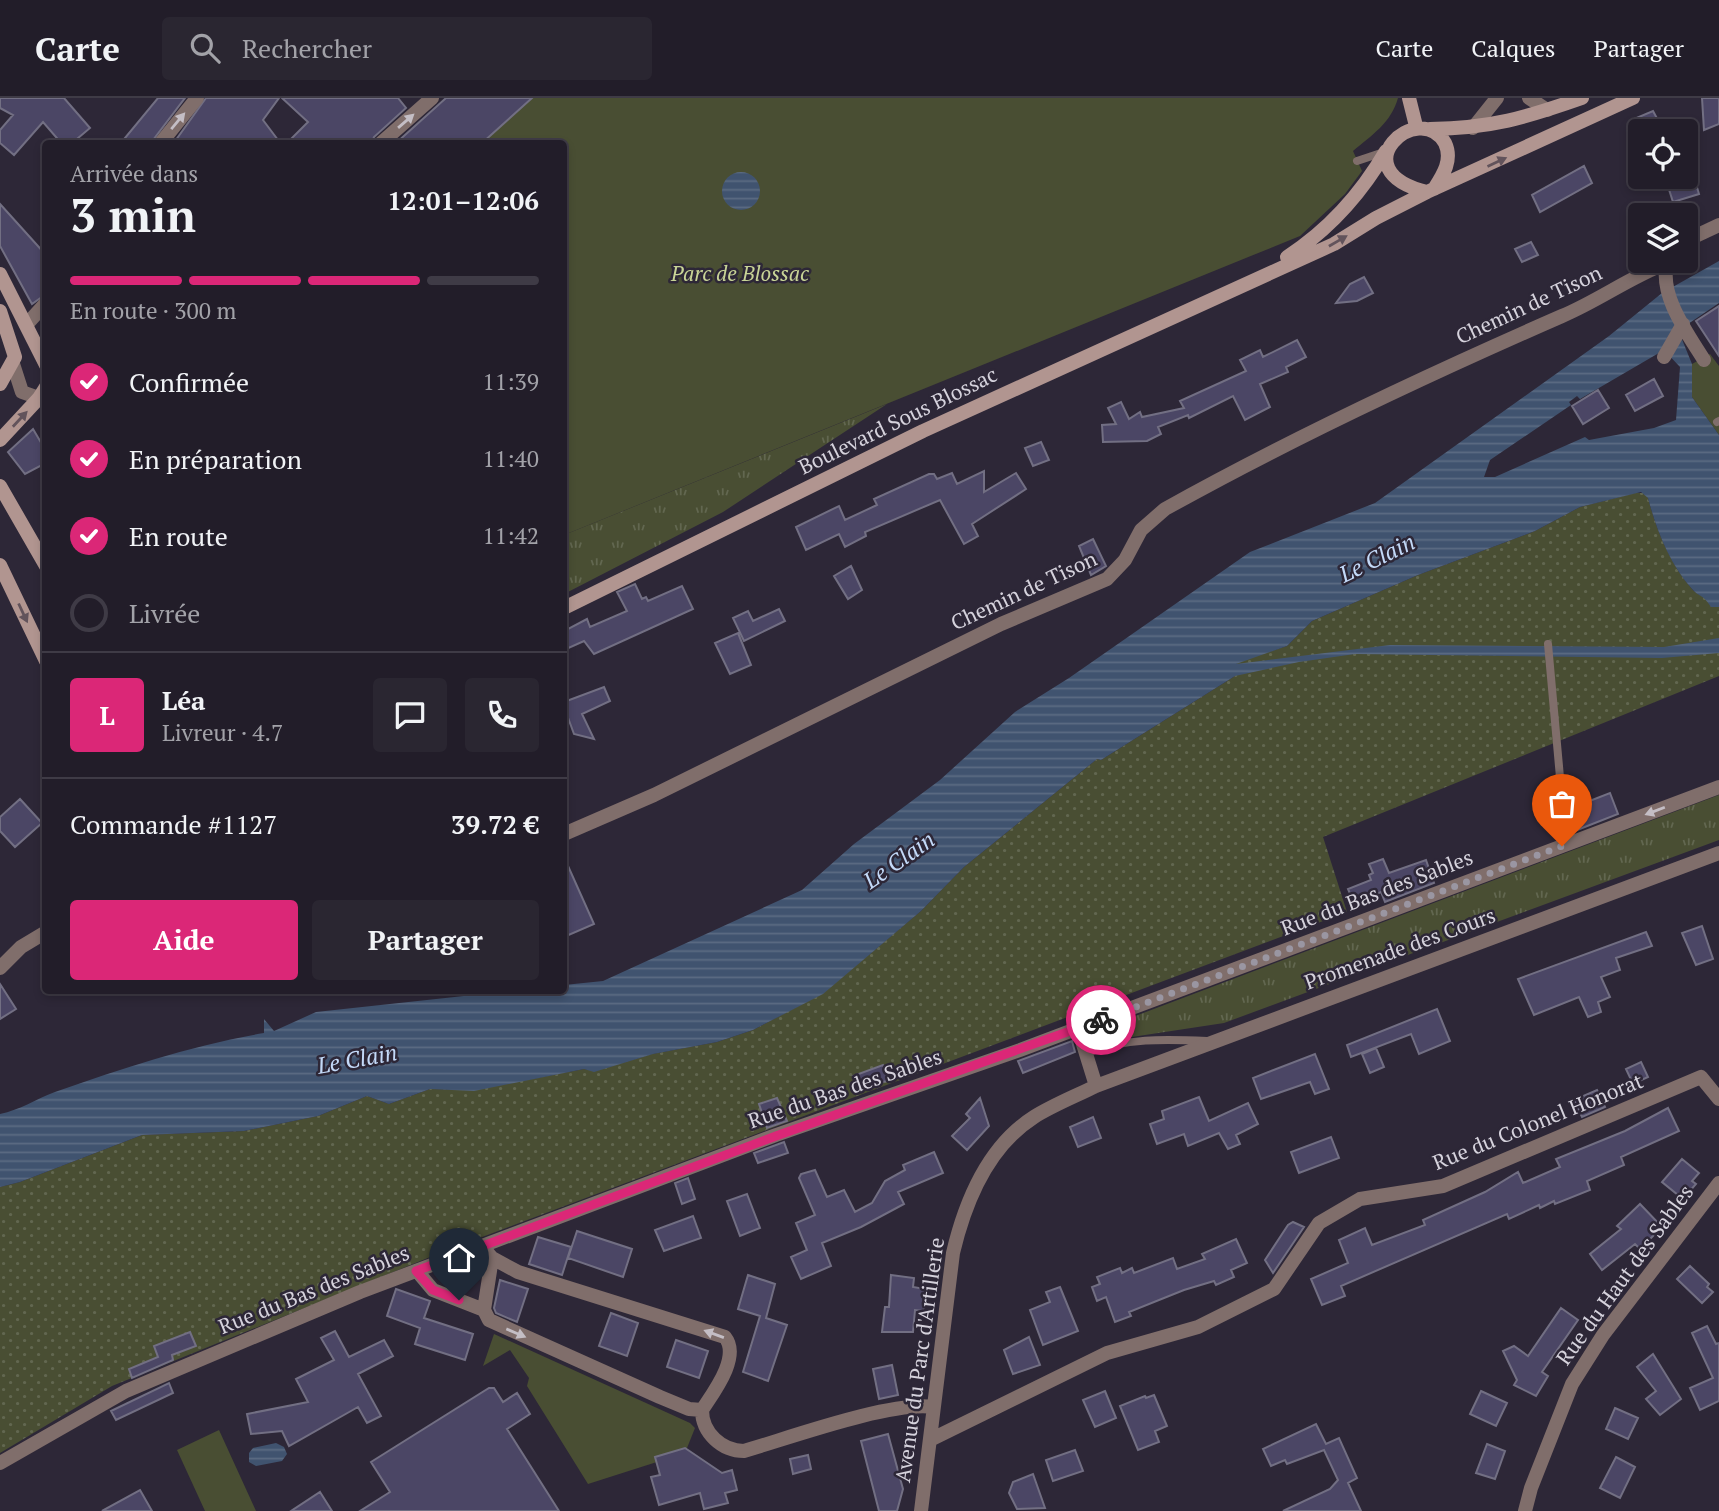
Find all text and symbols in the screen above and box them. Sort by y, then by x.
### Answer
search box [162,17,652,80]
text: Carte [35,27,120,70]
icon: search [186,29,224,67]
text: Rechercher [242,31,372,65]
text: Carte [1375,32,1433,64]
text: Calques [1471,32,1555,64]
text: Partager [1593,32,1684,64]
one-way arrow [171,112,186,130]
one-way arrow [397,113,415,129]
map controls [1628,119,1698,273]
button: locate [1628,119,1698,189]
one-way arrow [1487,156,1507,168]
text: Arrivée dans [70,158,198,189]
text: 12:01–12:06 [387,183,539,217]
text: 3 min [70,184,196,245]
button: layers [1628,203,1698,273]
one-way arrow [1329,235,1348,247]
street label: Chemin de Tison [1451,258,1607,350]
park label: Parc de Blossac [670,259,810,287]
text: En route · 300 m [70,295,236,326]
street label: Boulevard Sous Blossac [794,360,1002,480]
icon: check [70,363,108,401]
text: Confirmée [129,365,249,399]
text: 11:39 [482,366,539,397]
one-way arrow [11,411,27,428]
icon: check [70,440,108,478]
text: En préparation [129,442,302,476]
text: 11:40 [482,443,539,474]
icon: check [70,517,108,555]
text: En route [129,519,228,553]
text: 11:42 [482,520,539,551]
water label: Le Clain [1333,526,1420,590]
street label: Chemin de Tison [946,544,1102,636]
text: Livrée [129,596,200,630]
one-way arrow [17,603,29,623]
button: chat [373,678,447,752]
button: phone [465,678,539,752]
text: Léa [162,683,206,717]
text: L [99,698,115,732]
text: Livreur · 4.7 [162,717,283,748]
pin [1532,774,1592,846]
icon: bag [1543,785,1581,823]
one-way arrow [1645,806,1666,817]
text: Commande #1127 [70,807,277,841]
text: 39.72 € [451,807,539,841]
water label: Le Clain [856,824,941,896]
street label: Rue du Bas des Sables [1277,843,1477,942]
button: Aide [70,900,298,980]
button: Partager [312,900,539,980]
street label: Promenade des Cours [1300,900,1499,996]
courier [1066,985,1136,1055]
icon: bike [1082,1001,1120,1039]
water label: Le Clain [313,1036,399,1081]
street label: Rue du Bas des Sables [744,1042,945,1134]
street label: Rue du Colonel Honorat [1428,1066,1647,1176]
street label: Rue du Haut des Sables [1549,1179,1699,1370]
pin [429,1228,489,1300]
street label: Avenue du Parc d'Artillerie [888,1236,950,1484]
street label: Rue du Bas des Sables [214,1238,413,1340]
icon: home [440,1239,478,1277]
one-way arrow [505,1327,526,1338]
one-way arrow [704,1328,725,1339]

